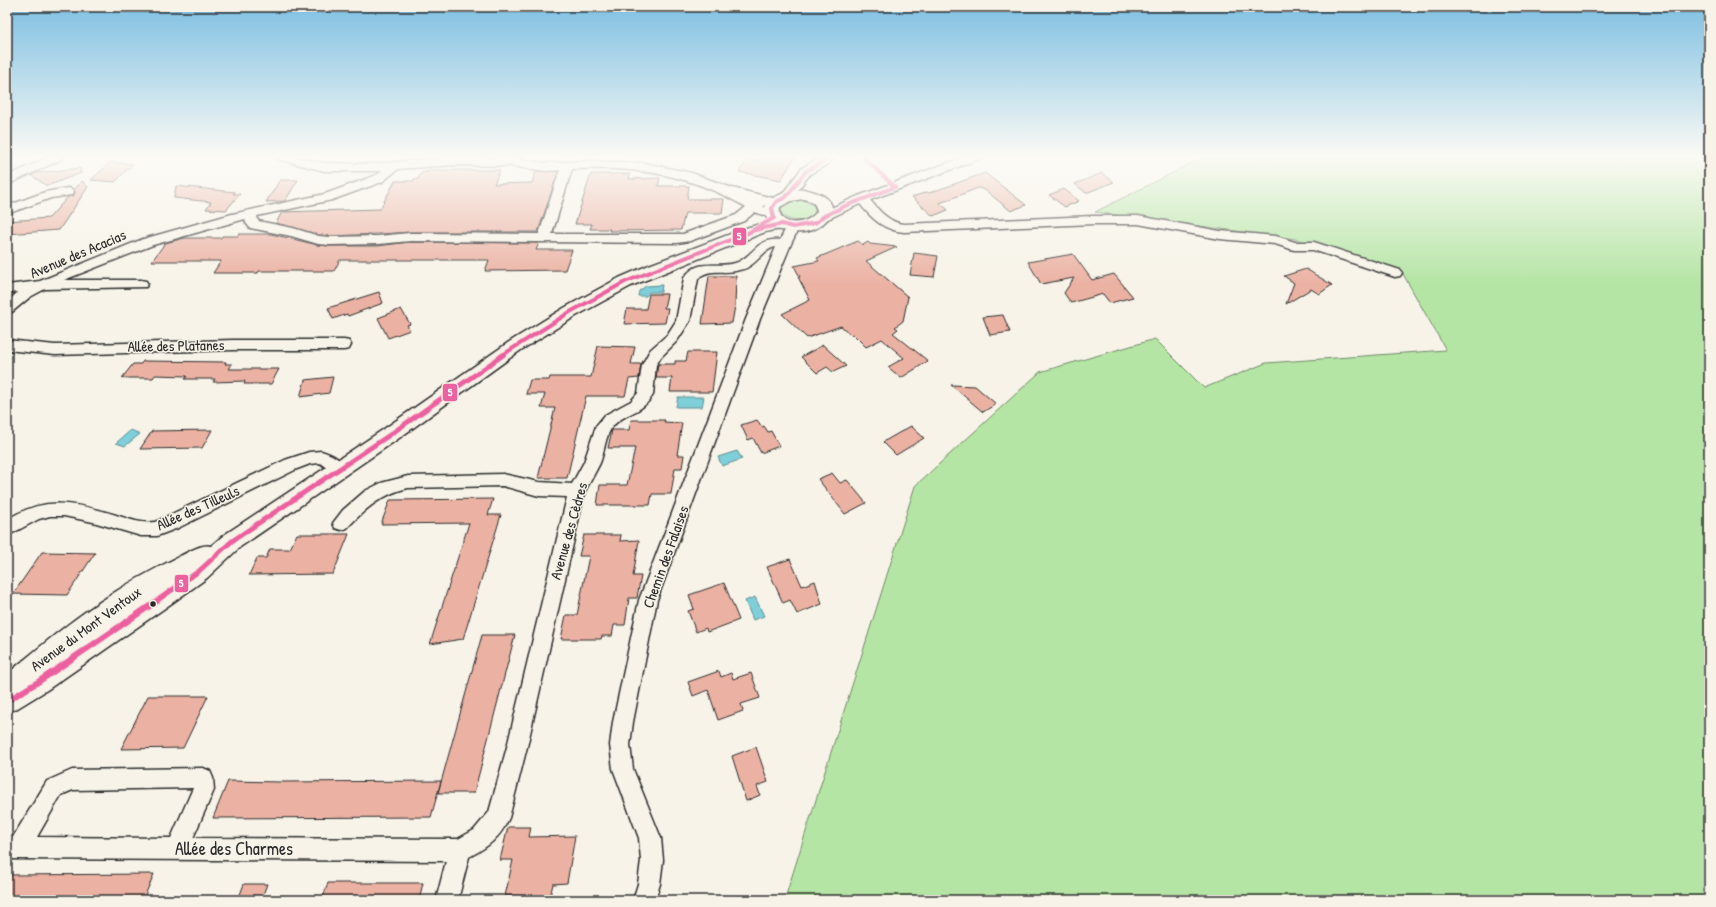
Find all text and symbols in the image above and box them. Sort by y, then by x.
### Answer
street label: Avenue des Acacias [27,224,129,283]
line badge: 5 [732,227,747,246]
text: 5 [737,229,742,243]
street label: Allée des Platanes [127,334,225,357]
line badge: 5 [442,383,458,402]
text: 5 [448,385,453,399]
street label: Allée des Tilleuls [153,480,243,535]
street label: Avenue des Cèdres [545,480,592,582]
street label: Chemin des Falaises [637,502,694,611]
line badge: 5 [174,574,189,593]
text: 5 [179,576,184,590]
street label: Avenue du Mont Ventoux [26,581,146,676]
unlabelled marker [148,599,158,609]
street label: Allée des Charmes [175,836,293,861]

